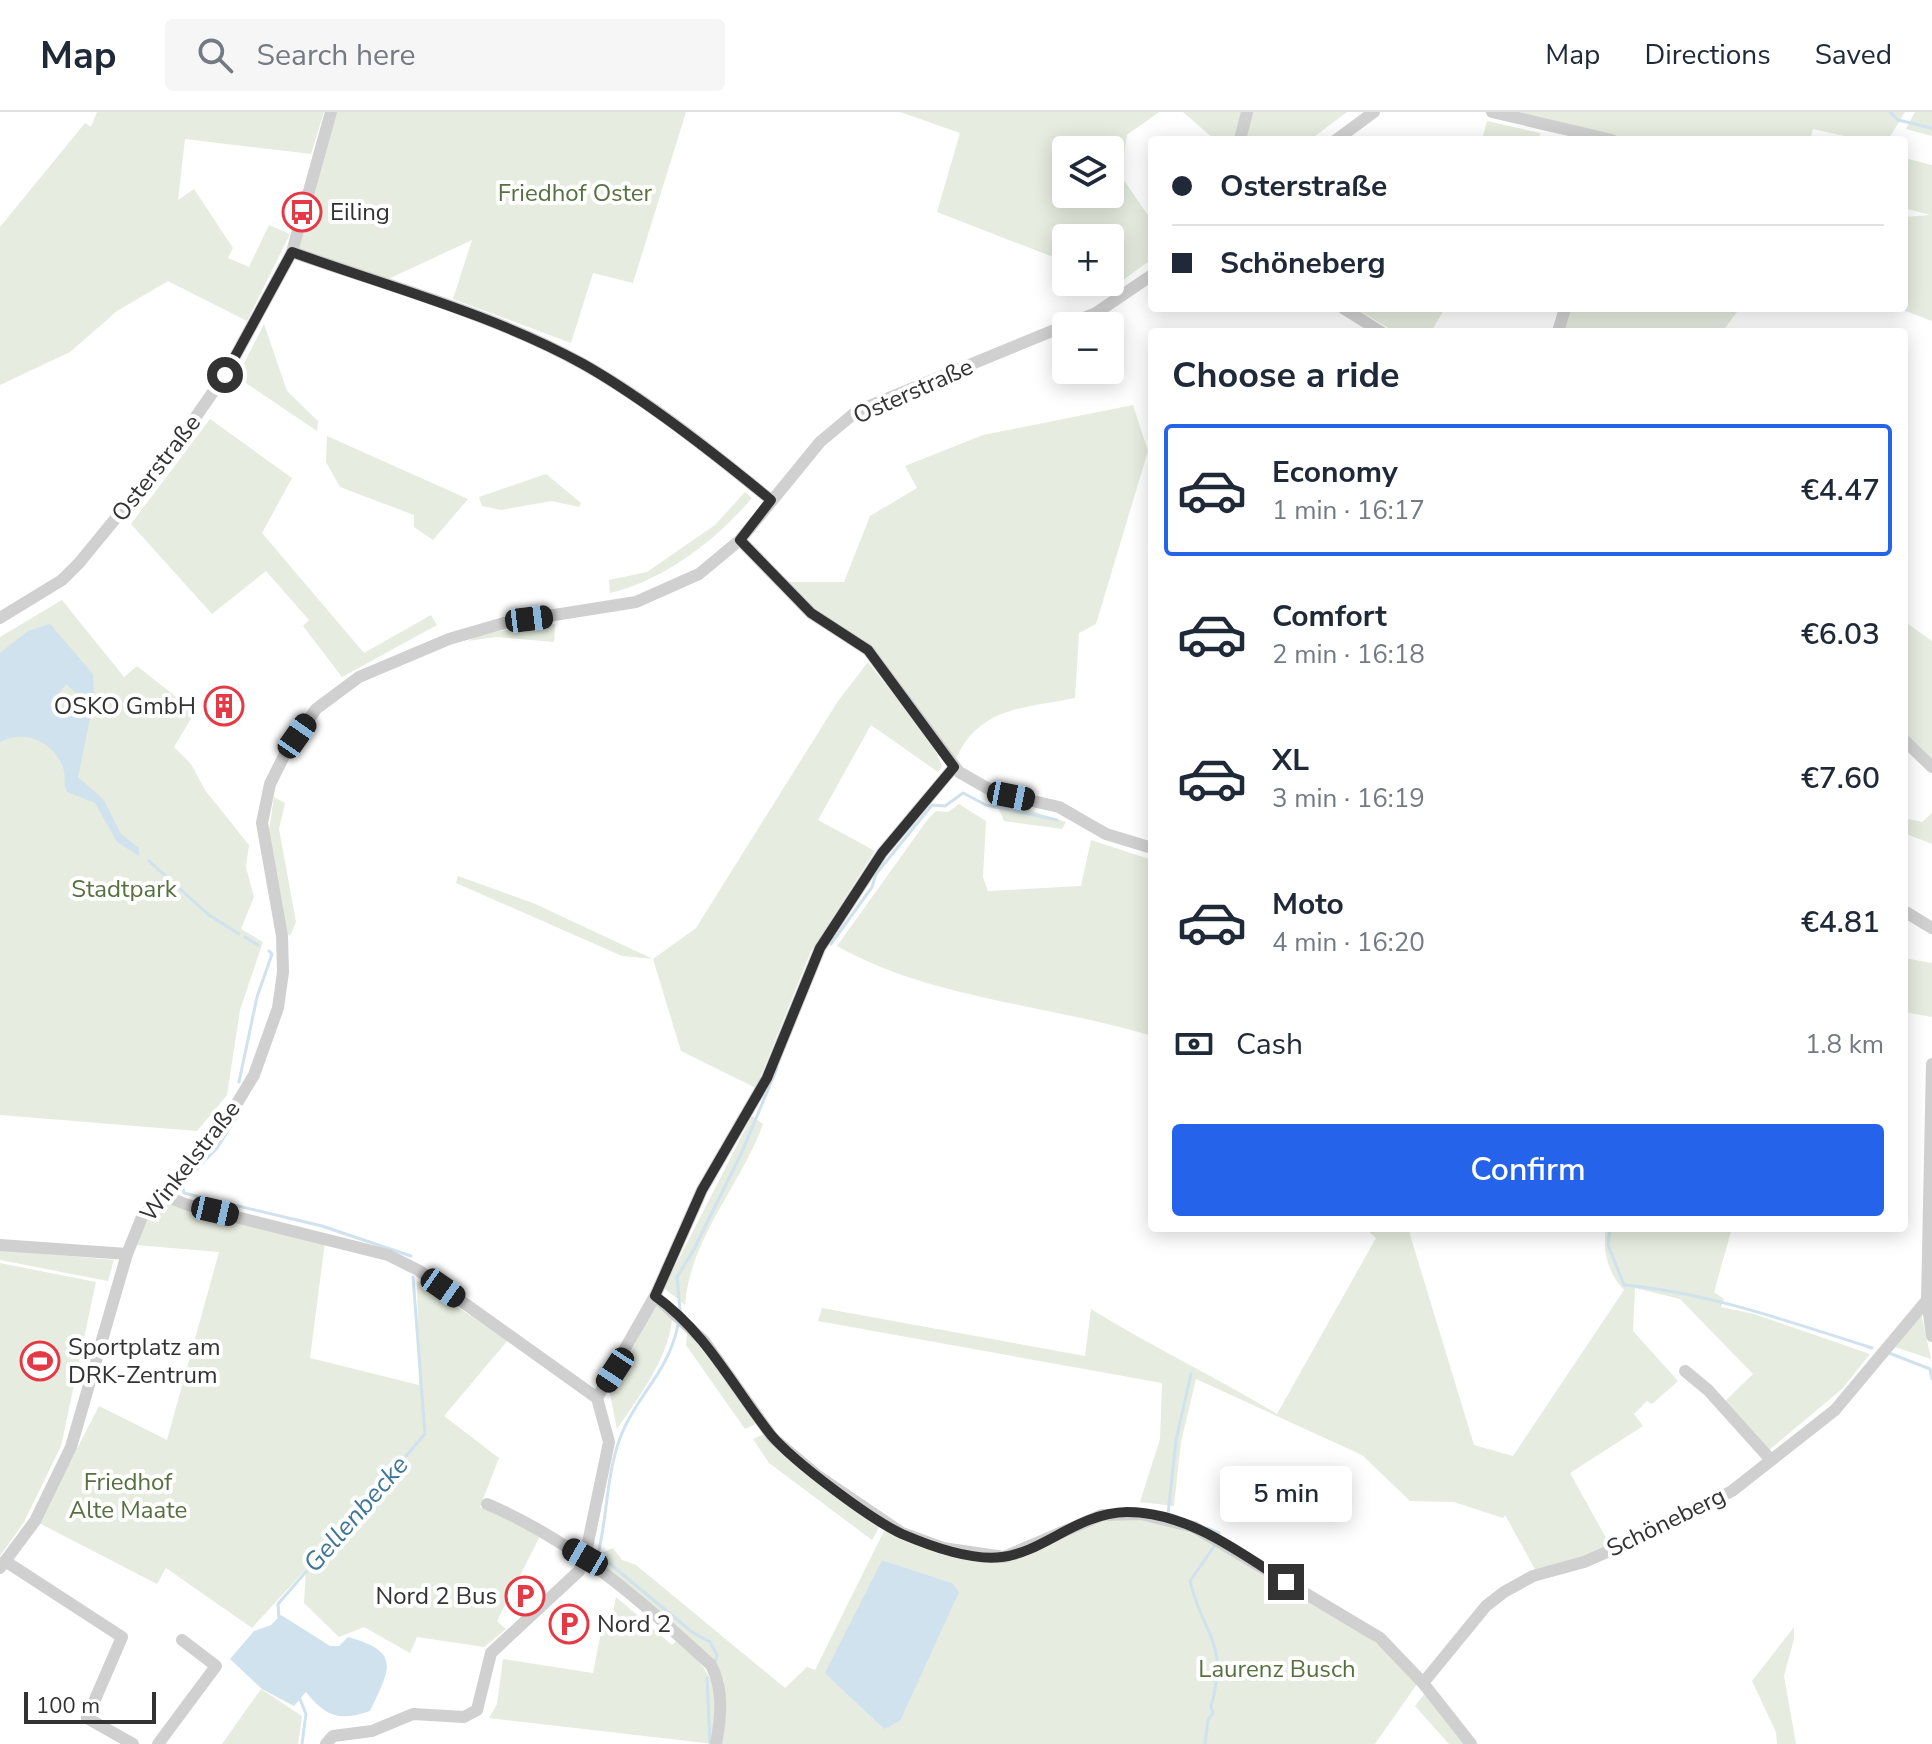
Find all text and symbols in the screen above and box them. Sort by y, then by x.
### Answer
search box [165,19,725,91]
text: Map [40,30,117,81]
icon: search [193,33,237,77]
text: Search here [257,35,416,76]
text: Map [1545,36,1600,74]
text: Directions [1644,36,1771,74]
text: Saved [1815,36,1892,74]
map controls [1052,136,1124,384]
button: layers [1052,136,1124,208]
text: Osterstraße [1220,166,1387,207]
park label: Friedhof Oster [498,177,653,209]
bus stop icon: Eiling [281,191,323,233]
place label: Eiling [330,196,390,228]
button: + [1052,224,1124,296]
text: Schöneberg [1220,243,1386,284]
button: − [1052,312,1124,384]
street label: Osterstraße [848,350,978,432]
text: Choose a ride [1172,351,1400,400]
route start [207,357,243,393]
street label: Osterstraße [104,408,208,528]
text: Economy [1272,452,1398,493]
icon: car [1176,454,1248,526]
text: €4.47 [1801,470,1880,511]
text: 1 min · 16:17 [1272,493,1425,528]
text: Comfort [1272,596,1387,637]
icon: car [1176,598,1248,670]
car [504,604,554,634]
text: €6.03 [1801,614,1880,655]
text: 2 min · 16:18 [1272,637,1425,672]
building icon: OSKO GmbH [203,685,245,727]
place label: OSKO GmbH [54,690,196,722]
car [273,709,321,763]
text: XL [1272,740,1309,781]
icon: car [1176,742,1248,814]
text: €7.60 [1801,758,1880,799]
car [985,780,1037,812]
text: 3 min · 16:19 [1272,781,1425,816]
park label: Stadtpark [71,873,178,905]
text: Moto [1272,884,1344,925]
icon: car [1176,886,1248,958]
text: €4.81 [1801,902,1880,943]
text: 4 min · 16:20 [1272,925,1425,960]
icon: cash [1172,1022,1216,1066]
text: Cash [1236,1024,1303,1065]
text: 1.8 km [1805,1027,1884,1062]
street label: Winkelstraße [133,1094,247,1228]
button: Confirm [1172,1124,1884,1216]
car [189,1194,241,1228]
car [416,1264,470,1312]
place label: Sportplatz am DRK-Zentrum [68,1331,221,1391]
sports icon: Sportplatz am DRK-Zentrum [19,1340,61,1382]
car [592,1343,638,1397]
water label: Gellenbecke [296,1448,417,1580]
park label: Friedhof Alte Maate [69,1466,187,1526]
callout: 5 min [1220,1466,1352,1522]
text: 5 min [1253,1476,1319,1511]
street label: Schöneberg [1601,1479,1731,1565]
car [558,1535,612,1579]
route end [1268,1564,1304,1600]
parking icon: Nord 2 Bus [504,1575,546,1617]
place label: Nord 2 Bus [375,1580,497,1612]
parking icon: Nord 2 [548,1603,590,1645]
place label: Nord 2 [597,1608,671,1640]
park label: Laurenz Busch [1198,1653,1356,1685]
scale bar [24,1688,156,1724]
text: 100 m [36,1691,100,1721]

